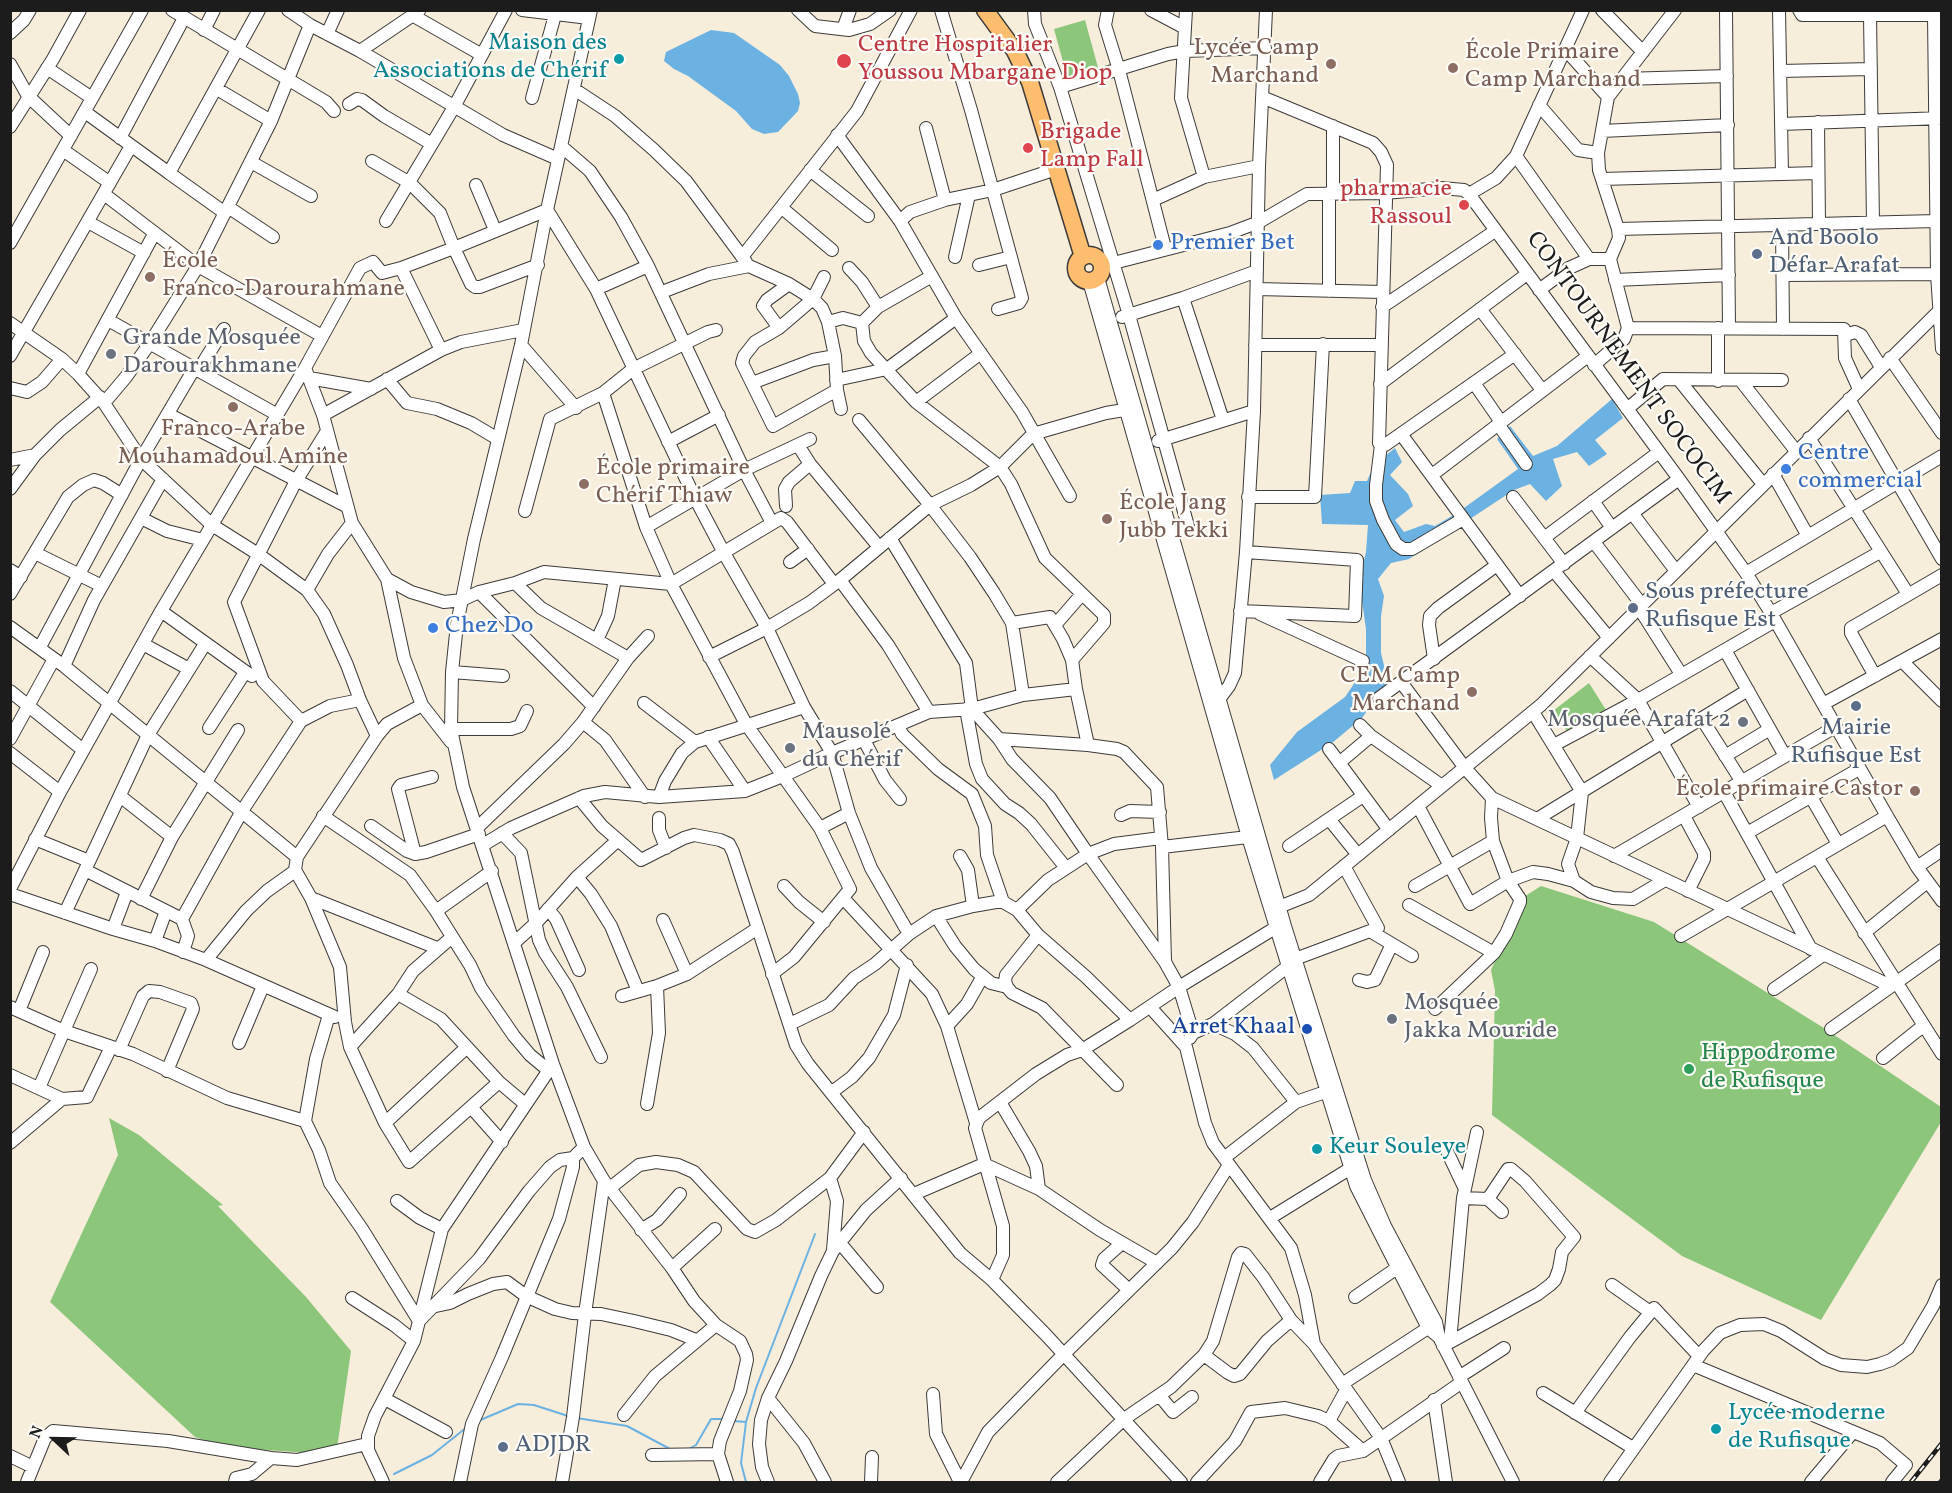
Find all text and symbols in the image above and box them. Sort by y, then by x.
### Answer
place label: Maison des Associations de Chérif [373,31,607,87]
place label: Centre Hospitalier Youssou Mbargane Diop [858,33,1112,89]
place label: Lycée Camp Marchand [1194,36,1319,92]
place label: École Primaire Camp Marchand [1465,40,1641,96]
marker: Maison des Associations de Chérif [612,52,626,66]
marker: Centre Hospitalier Youssou Mbargane Diop [835,52,853,70]
marker: Lycée Camp Marchand [1324,57,1338,71]
marker: École Primaire Camp Marchand [1446,61,1460,75]
place label: Brigade Lamp Fall [1040,120,1144,176]
marker: Brigade Lamp Fall [1021,141,1035,155]
place label: pharmacie Rassoul [1340,177,1452,233]
marker: pharmacie Rassoul [1457,198,1471,212]
place label: And Boolo Défar Arafat [1769,226,1900,282]
street label: CONTOURNEMENT SOCOCIM [1518,227,1736,511]
place label: Premier Bet [1170,231,1295,259]
marker: Premier Bet [1151,238,1165,252]
marker: And Boolo Défar Arafat [1750,247,1764,261]
place label: École Franco-Darourahmane [162,249,405,305]
marker: École Franco-Darourahmane [143,270,157,284]
place label: Grande Mosquée Darourakhmane [123,326,301,382]
marker: Grande Mosquée Darourakhmane [104,347,118,361]
marker: Franco-Arabe Mouhamadoul Amine [226,400,240,414]
place label: Franco-Arabe Mouhamadoul Amine [118,417,348,473]
place label: Centre commercial [1798,441,1922,497]
place label: École primaire Chérif Thiaw [596,456,750,512]
marker: Centre commercial [1779,462,1793,476]
marker: École primaire Chérif Thiaw [577,477,591,491]
place label: École Jang Jubb Tekki [1119,491,1228,547]
marker: École Jang Jubb Tekki [1100,512,1114,526]
place label: Sous préfecture Rufisque Est [1645,580,1809,636]
marker: Sous préfecture Rufisque Est [1626,601,1640,615]
place label: Chez Do [445,614,533,642]
marker: Chez Do [426,621,440,635]
place label: CEM Camp Marchand [1340,664,1460,720]
marker: CEM Camp Marchand [1465,685,1479,699]
marker: Mairie Rufisque Est [1849,699,1863,713]
place label: Mosquée Arafat 2 [1547,708,1731,736]
marker: Mosquée Arafat 2 [1736,715,1750,729]
place label: Mairie Rufisque Est [1790,716,1922,772]
place label: Mausolé du Chérif [802,720,901,776]
marker: Mausolé du Chérif [783,741,797,755]
place label: École primaire Castor [1675,777,1903,805]
marker: École primaire Castor [1908,784,1922,798]
place label: Mosquée Jakka Mouride [1404,991,1557,1047]
marker: Mosquée Jakka Mouride [1385,1012,1399,1026]
place label: Arret Khaal [1172,1015,1295,1043]
marker: Arret Khaal [1300,1022,1314,1036]
place label: Hippodrome de Rufisque [1701,1041,1836,1097]
marker: Hippodrome de Rufisque [1682,1062,1696,1076]
place label: Keur Souleye [1329,1135,1466,1163]
marker: Keur Souleye [1310,1142,1324,1156]
place label: Lycée moderne de Rufisque [1728,1401,1885,1457]
north arrow [24,1409,84,1469]
marker: Lycée moderne de Rufisque [1709,1422,1723,1436]
text: N [25,1423,50,1442]
place label: ADJDR [515,1433,591,1461]
marker: ADJDR [496,1440,510,1454]

